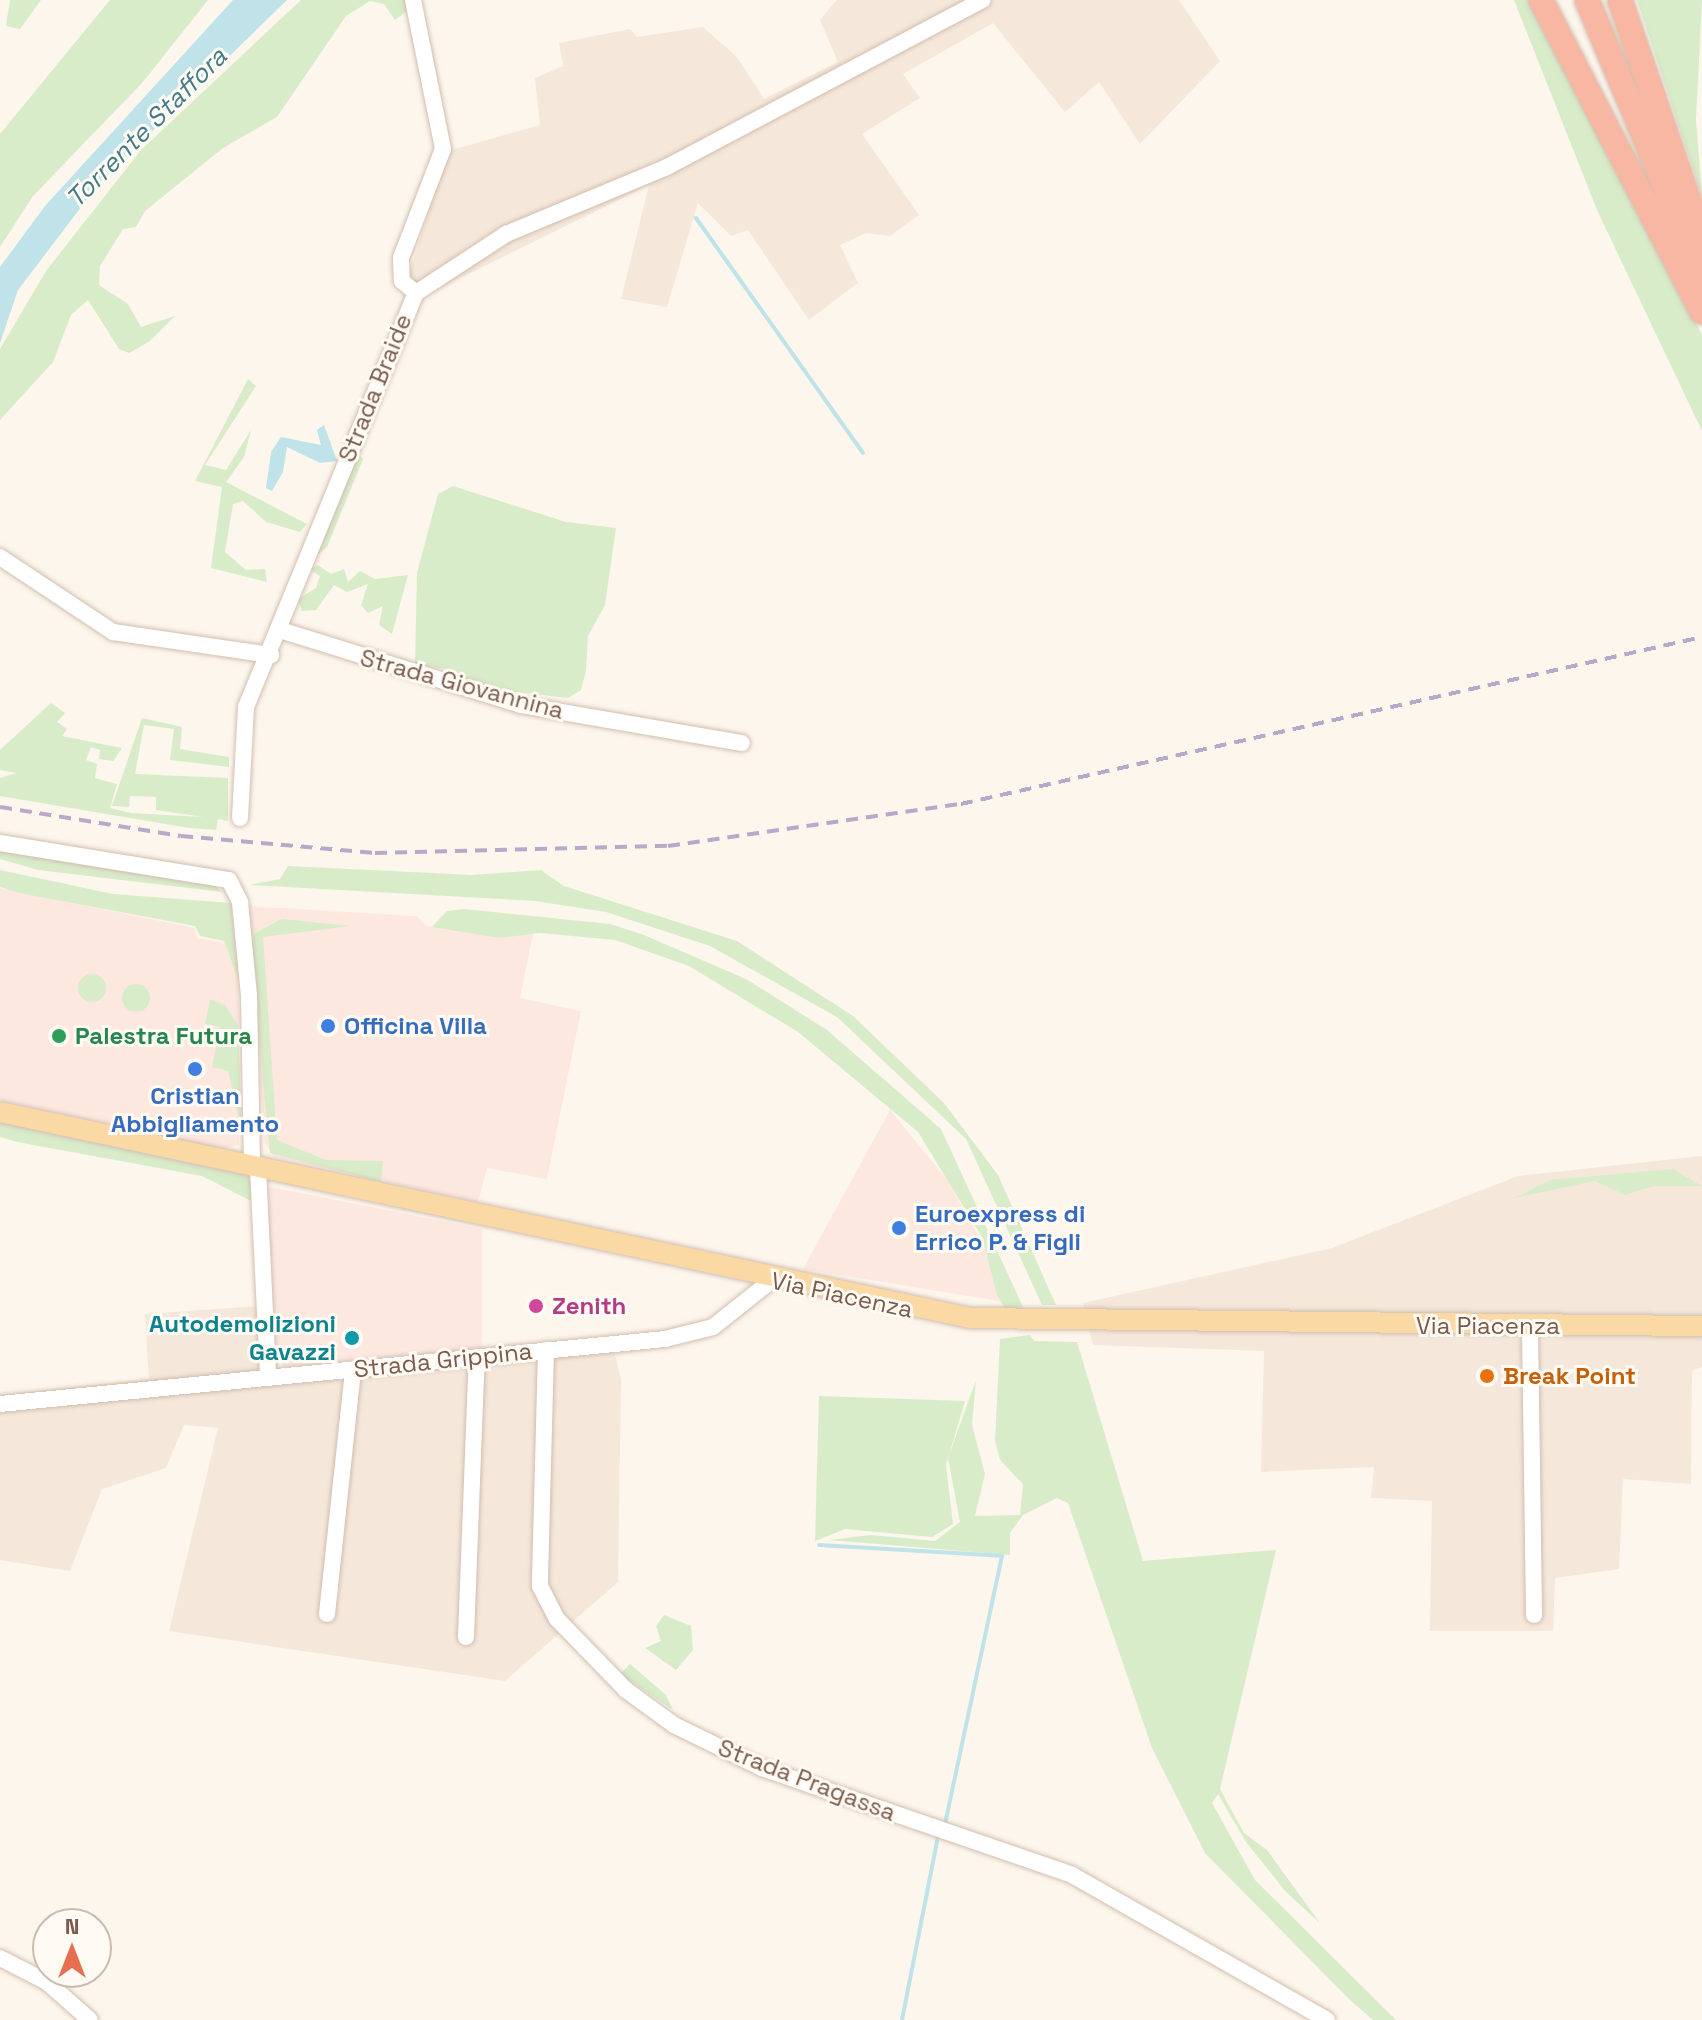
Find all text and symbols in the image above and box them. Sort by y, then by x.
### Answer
water label: Torrente Staffora [60,41,234,215]
street label: Strada Braide [332,310,418,466]
street label: Strada Giovannina [357,643,567,725]
place label: Officina Villa [344,1012,487,1040]
marker: Officina Villa [319,1017,337,1035]
place label: Palestra Futura [75,1022,252,1050]
marker: Palestra Futura [50,1027,68,1045]
marker: Cristian Abbigliamento [186,1060,204,1078]
place label: Cristian Abbigliamento [111,1082,279,1138]
place label: Euroexpress di Errico P. & Figli [915,1200,1085,1256]
marker: Euroexpress di Errico P. & Figli [890,1219,908,1237]
street label: Via Piacenza [769,1266,915,1324]
place label: Zenith [552,1292,626,1320]
marker: Zenith [527,1297,545,1315]
place label: Autodemolizioni Gavazzi [149,1310,336,1366]
street label: Via Piacenza [1416,1312,1560,1340]
marker: Autodemolizioni Gavazzi [343,1329,361,1347]
street label: Strada Grippina [352,1336,534,1384]
place label: Break Point [1503,1362,1636,1390]
marker: Break Point [1478,1367,1496,1385]
street label: Strada Pragassa [714,1733,900,1827]
north arrow [32,1908,112,1988]
text: N [65,1912,79,1940]

